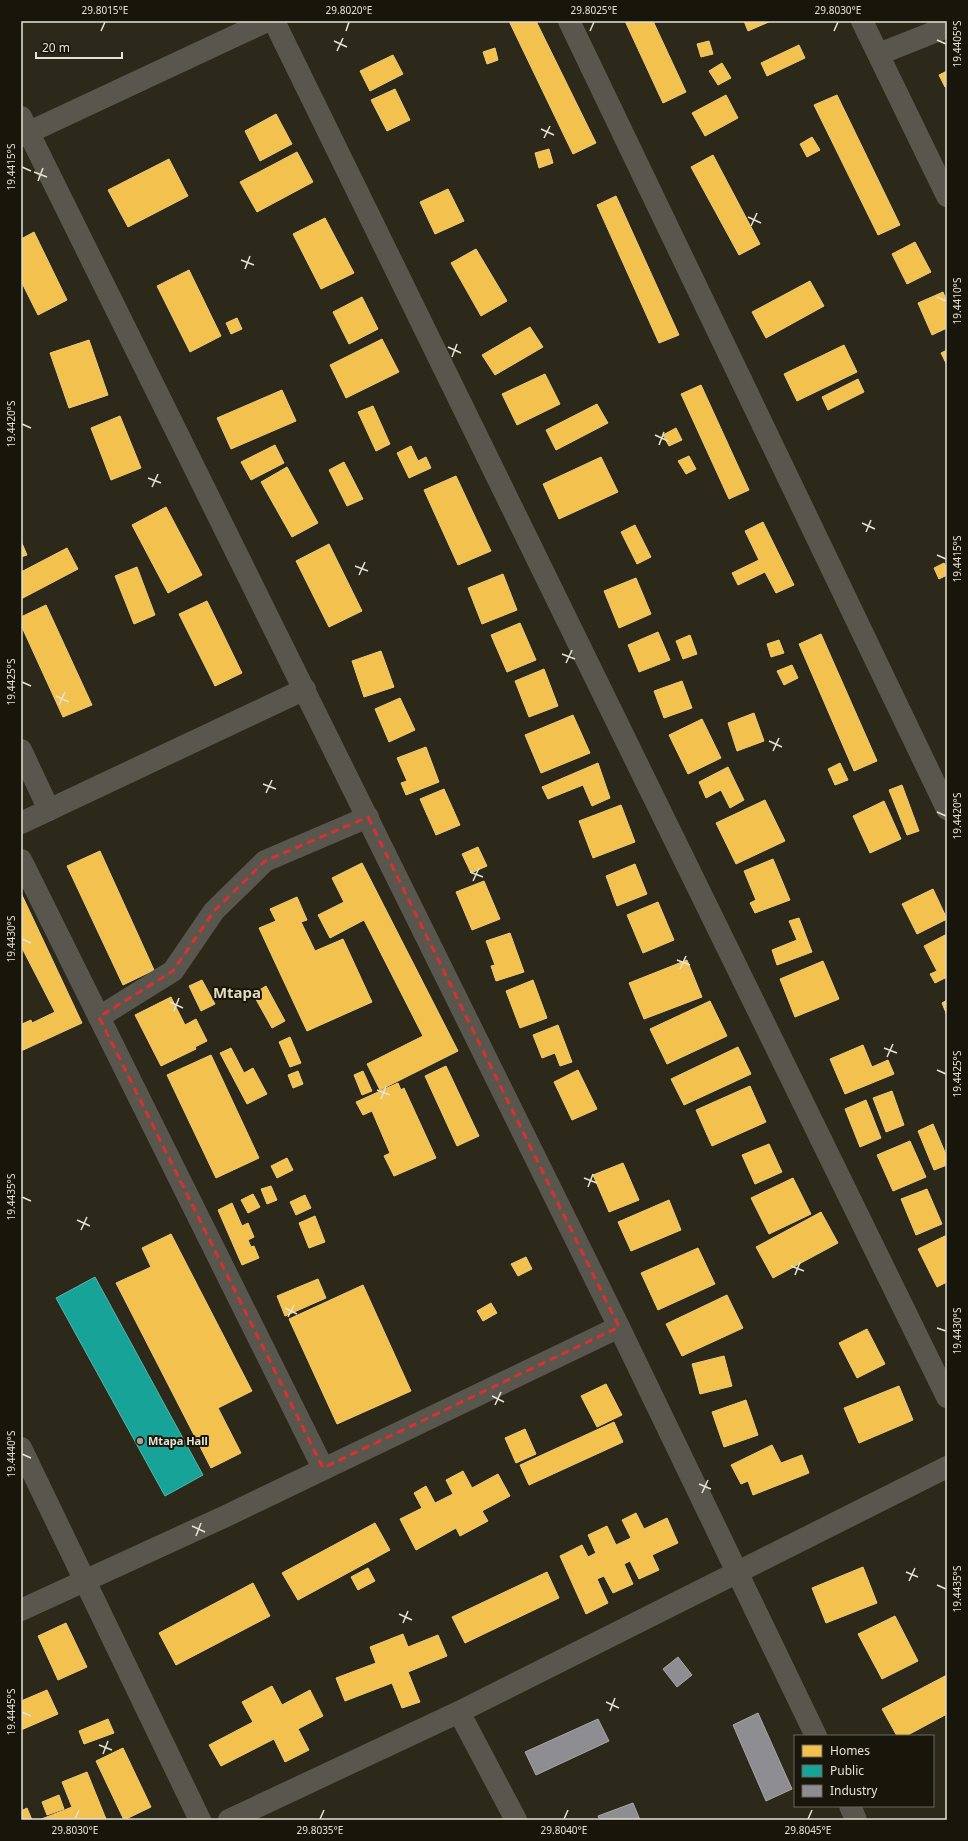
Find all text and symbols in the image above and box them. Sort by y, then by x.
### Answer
text: 29.8015°E [82,3,128,17]
text: 29.8020°E [326,3,372,17]
text: 29.8025°E [571,3,617,17]
text: 29.8030°E [815,3,861,17]
text: 19.4405°S [950,20,964,67]
scale bar [36,34,122,60]
text: 20 m [42,39,70,56]
text: 19.4415°S [4,143,18,190]
text: 19.4410°S [950,277,964,324]
text: 19.4420°S [4,400,18,447]
text: 19.4415°S [950,535,964,582]
text: 19.4425°S [4,658,18,705]
text: 19.4420°S [950,792,964,839]
text: 19.4430°S [4,915,18,962]
district label: Mtapa [213,982,261,1002]
text: 19.4425°S [950,1050,964,1097]
text: 19.4435°S [4,1173,18,1220]
text: 19.4430°S [950,1307,964,1354]
text: 19.4440°S [4,1430,18,1477]
place label: Mtapa Hall [148,1433,208,1448]
marker: Mtapa Hall [135,1436,145,1446]
text: 19.4435°S [950,1565,964,1612]
text: 19.4445°S [4,1688,18,1735]
legend [794,1735,934,1807]
text: Homes [830,1742,870,1759]
text: Public [830,1762,864,1779]
text: Industry [830,1782,878,1799]
text: 29.8030°E [52,1823,98,1837]
text: 29.8035°E [297,1823,343,1837]
text: 29.8040°E [541,1823,587,1837]
text: 29.8045°E [785,1823,831,1837]

